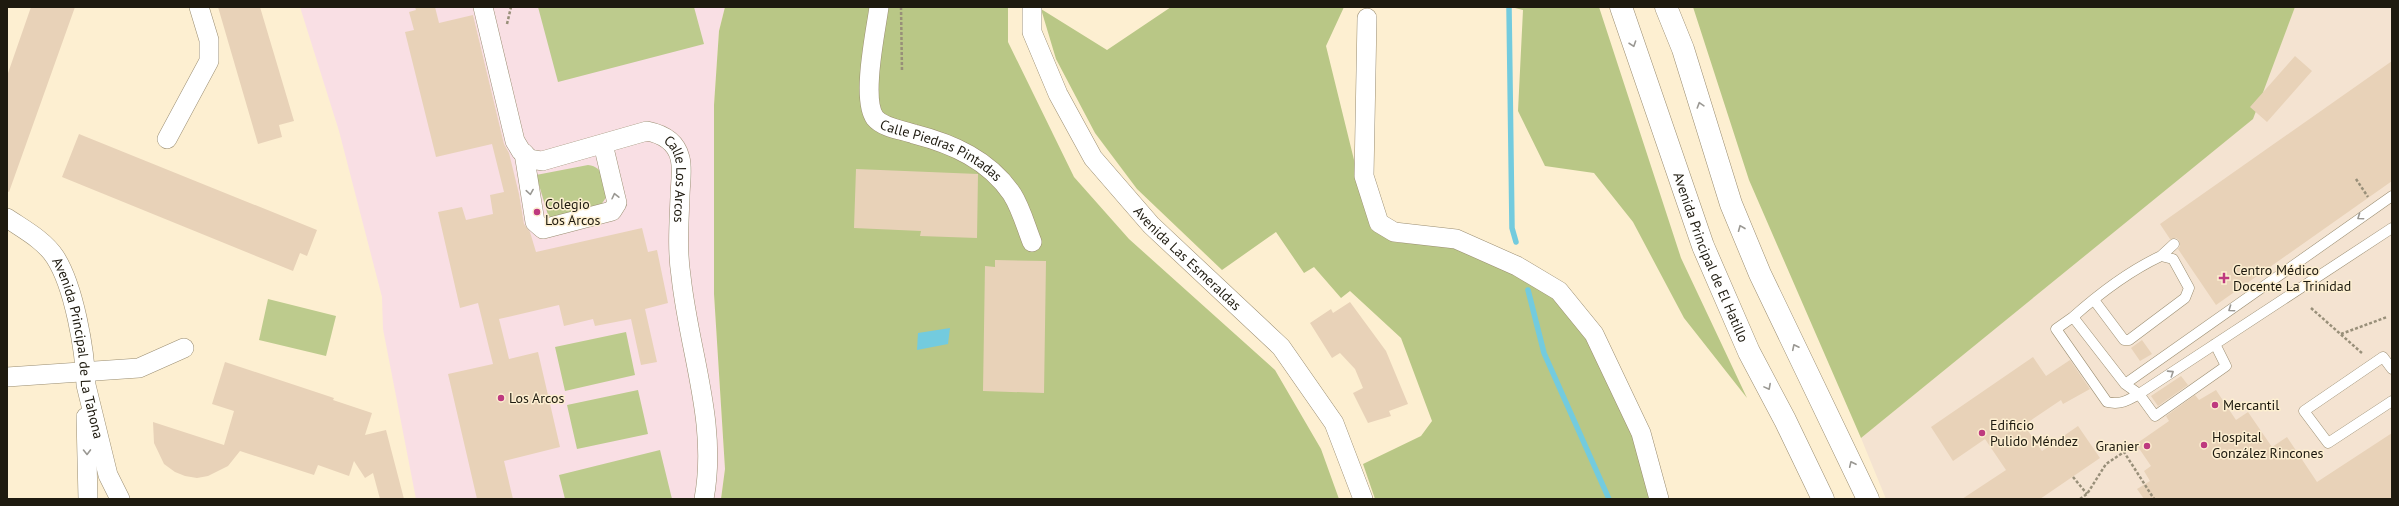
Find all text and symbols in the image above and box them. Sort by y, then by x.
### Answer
one-way arrow [1629,40,1637,47]
one-way arrow [1696,102,1705,109]
street label: Calle Piedras Pintadas [877,115,1006,185]
street label: Calle Los Arcos [661,131,690,223]
street label: Avenida Principal de El Hatillo [1669,170,1753,345]
one-way arrow [525,189,534,195]
one-way arrow [612,193,620,199]
place label: Colegio Los Arcos [545,195,601,229]
street label: Avenida Las Esmeraldas [1130,202,1245,314]
marker: Colegio Los Arcos [532,207,542,217]
one-way arrow [2357,212,2364,219]
one-way arrow [1738,225,1746,232]
street label: Avenida Principal de La Tahona [48,254,108,440]
place label: Centro Médico Docente La Trinidad [2233,261,2351,295]
marker: Centro Médico Docente La Trinidad [2218,272,2230,284]
one-way arrow [2228,304,2235,312]
one-way arrow [1792,343,1800,351]
one-way arrow [2167,370,2174,378]
one-way arrow [1763,382,1770,390]
place label: Los Arcos [509,389,565,407]
marker: Los Arcos [496,393,506,403]
place label: Mercantil [2223,396,2279,414]
marker: Mercantil [2210,400,2220,410]
place label: Edificio Pulido Méndez [1990,416,2078,450]
marker: Edificio Pulido Méndez [1977,428,1987,438]
place label: Hospital González Rincones [2212,428,2324,462]
place label: Granier [2095,437,2139,455]
marker: Hospital González Rincones [2199,440,2209,450]
marker: Granier [2142,441,2152,451]
one-way arrow [83,449,91,455]
one-way arrow [1848,460,1856,467]

